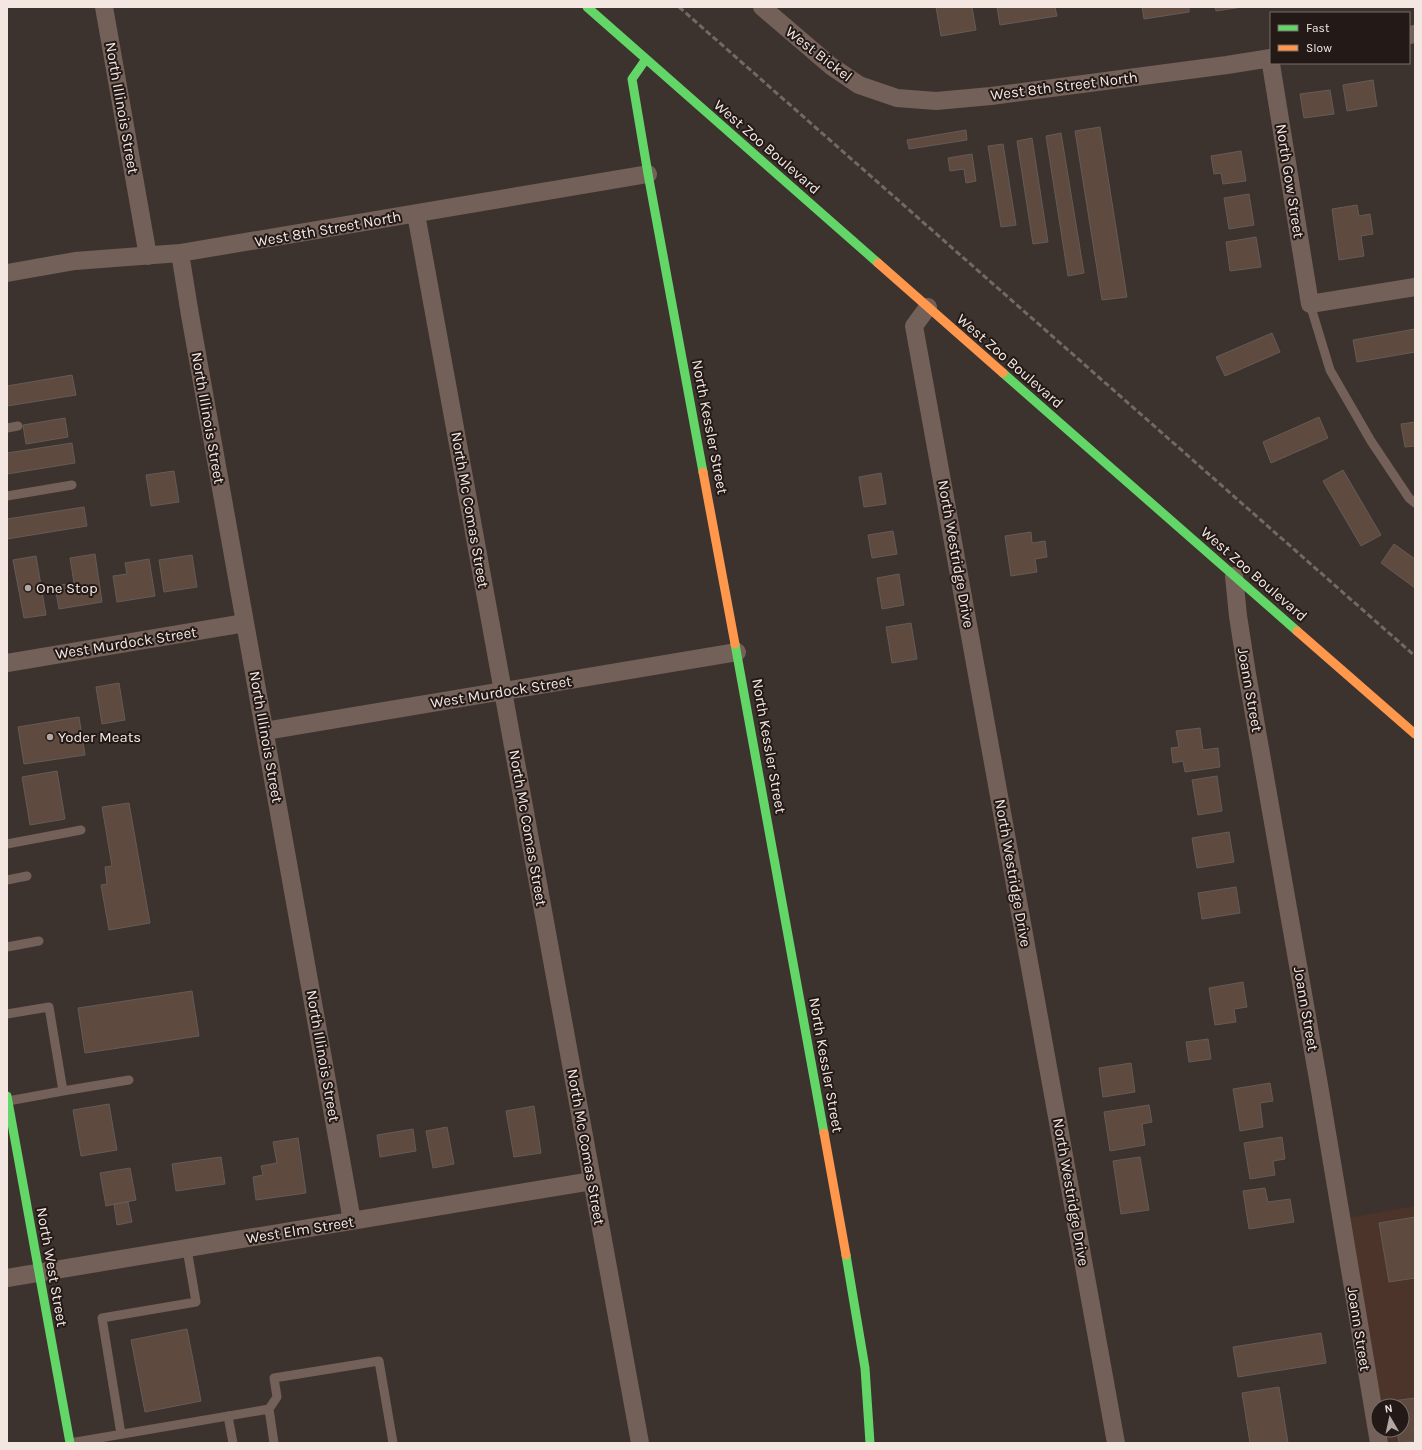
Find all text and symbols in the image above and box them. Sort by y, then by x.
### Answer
legend [1270,12,1410,64]
text: Fast [1306,21,1330,35]
street label: West Bickel [782,22,856,86]
street label: North Illinois Street [102,41,143,176]
text: Slow [1306,41,1332,55]
street label: West 8th Street North [989,68,1139,104]
street label: West Zoo Boulevard [710,96,824,198]
street label: North Gow Street [1272,122,1308,240]
street label: West 8th Street North [253,207,403,251]
street label: West Zoo Boulevard [953,310,1067,412]
street label: North Illinois Street [188,351,229,486]
street label: North Kessler Street [688,358,732,496]
street label: North Mc Comas Street [447,430,493,590]
street label: North Westridge Drive [934,479,978,629]
street label: West Zoo Boulevard [1197,523,1311,625]
place label: One Stop [36,579,98,597]
marker: One Stop [23,583,33,593]
street label: West Murdock Street [54,623,198,663]
street label: Joann Street [1234,646,1266,734]
street label: North Illinois Street [246,670,287,805]
street label: West Murdock Street [429,672,573,712]
street label: North Kessler Street [748,677,790,815]
place label: Yoder Meats [58,728,141,746]
marker: Yoder Meats [45,732,55,742]
street label: North Mc Comas Street [505,748,551,908]
street label: North Westridge Drive [991,798,1035,948]
street label: Joann Street [1290,965,1322,1053]
street label: North Illinois Street [303,989,344,1124]
street label: North Kessler Street [805,996,847,1134]
street label: North Mc Comas Street [563,1067,609,1227]
street label: North Westridge Drive [1049,1117,1093,1267]
street label: North West Street [33,1206,71,1329]
street label: West Elm Street [245,1213,356,1247]
street label: Joann Street [1343,1285,1375,1373]
north arrow [1370,1398,1410,1438]
text: N [1384,1402,1393,1416]

